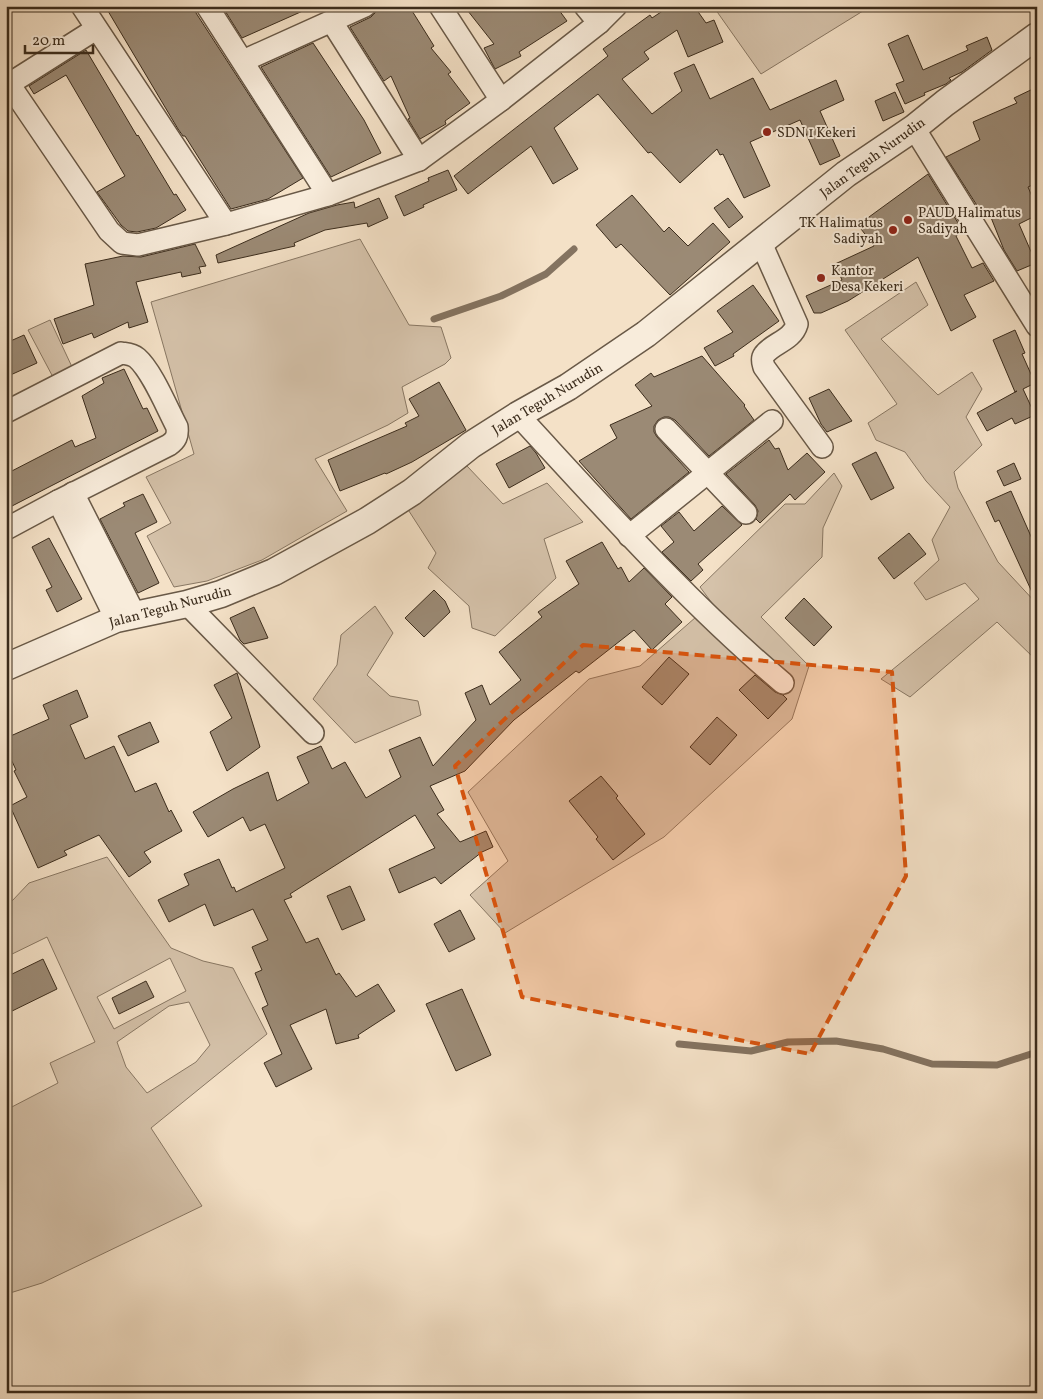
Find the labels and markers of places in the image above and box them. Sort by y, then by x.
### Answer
place label: SDN 1 Kekeri [777,124,856,143]
marker: SDN 1 Kekeri [761,126,773,138]
place label: PAUD Halimatus Sadiyah [918,204,1021,239]
place label: TK Halimatus Sadiyah [799,214,883,249]
marker: PAUD Halimatus Sadiyah [902,214,914,226]
marker: TK Halimatus Sadiyah [887,224,899,236]
place label: Kantor Desa Kekeri [831,262,903,297]
marker: Kantor Desa Kekeri [815,272,827,284]

